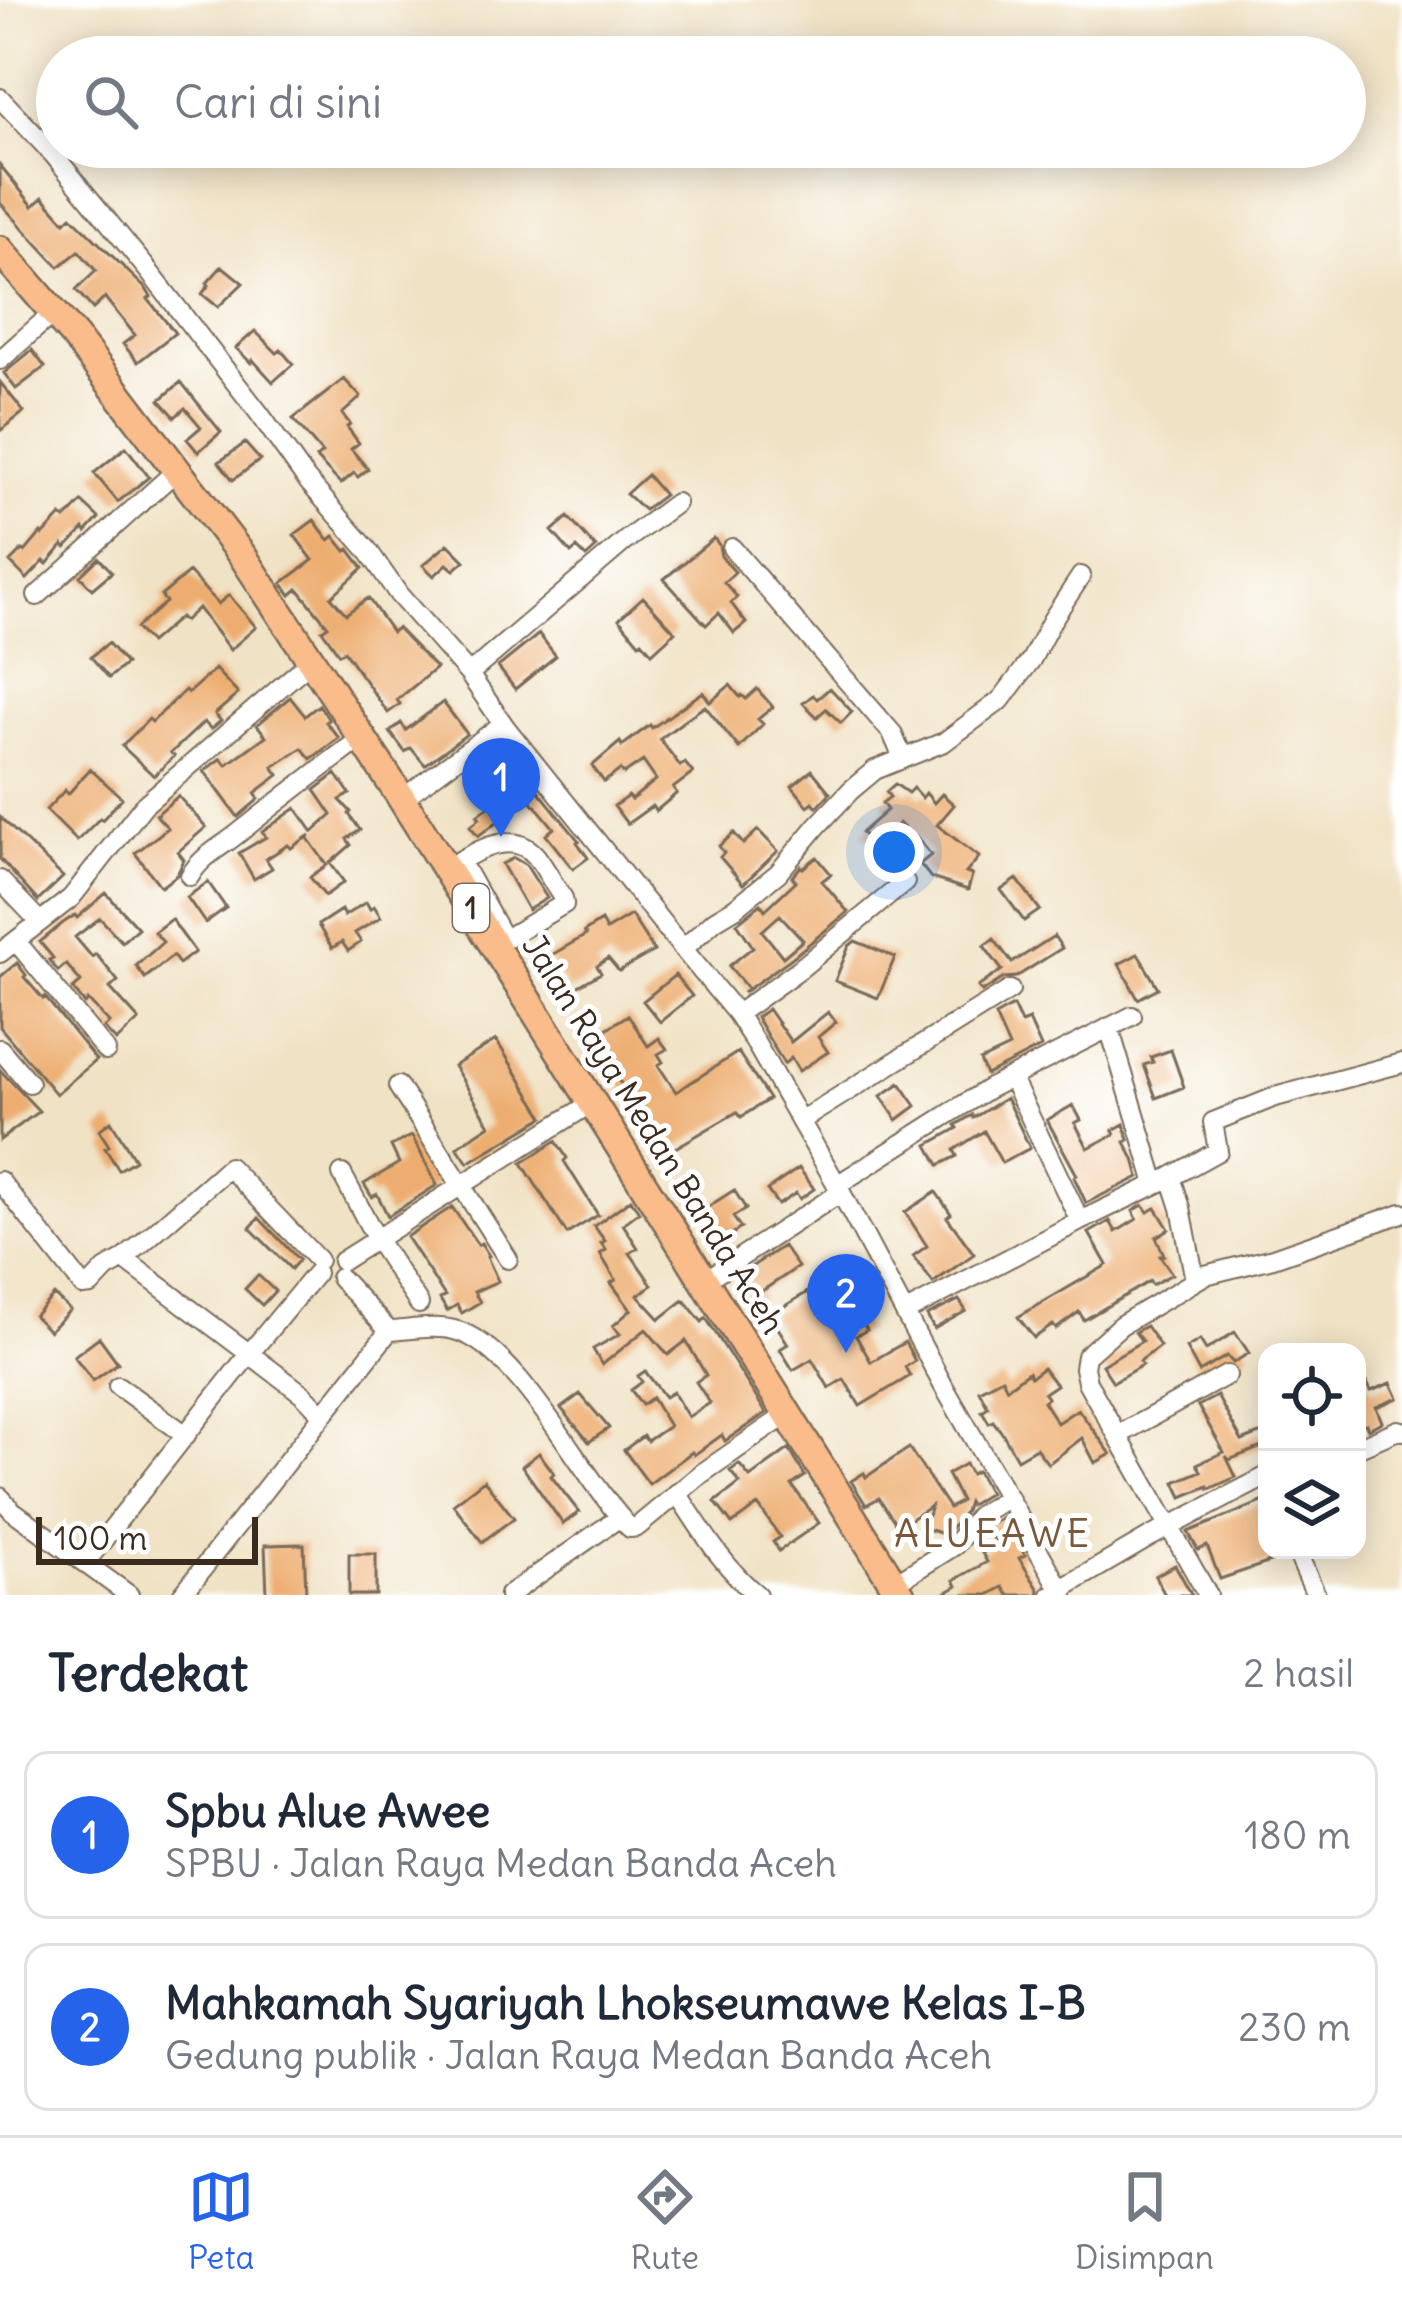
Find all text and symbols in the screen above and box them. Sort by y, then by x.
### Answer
search box [36,36,1366,168]
icon: search [78,69,144,135]
text: Cari di sini [174,74,382,130]
pin: 1 [462,738,540,837]
your location [864,822,924,882]
road number: 1 [453,884,489,932]
street label: Jalan Raya Medan Banda Aceh [513,927,795,1341]
pin: 2 [807,1254,885,1353]
map controls [1258,1343,1366,1559]
button: locate [1258,1343,1366,1451]
button: layers [1258,1451,1366,1559]
district label: ALUEAWE [894,1509,1092,1558]
scale bar [36,1511,258,1564]
text: 100 m [54,1517,147,1559]
text: Terdekat [48,1641,248,1705]
text: 2 hasil [1243,1649,1354,1698]
text: Spbu Alue Awee [165,1783,490,1839]
text: 1 [82,1811,98,1860]
text: 180 m [1244,1811,1351,1860]
text: SPBU · Jalan Raya Medan Banda Aceh [165,1839,837,1888]
text: Mahkamah Syariyah Lhokseumawe Kelas I-B [165,1975,1086,2031]
text: 2 [79,2003,101,2052]
text: 230 m [1238,2003,1351,2052]
text: Gedung publik · Jalan Raya Medan Banda Aceh [165,2031,992,2080]
tab: Peta [188,2164,254,2278]
tab: Rute [630,2164,699,2278]
tab: Disimpan [1075,2164,1214,2278]

